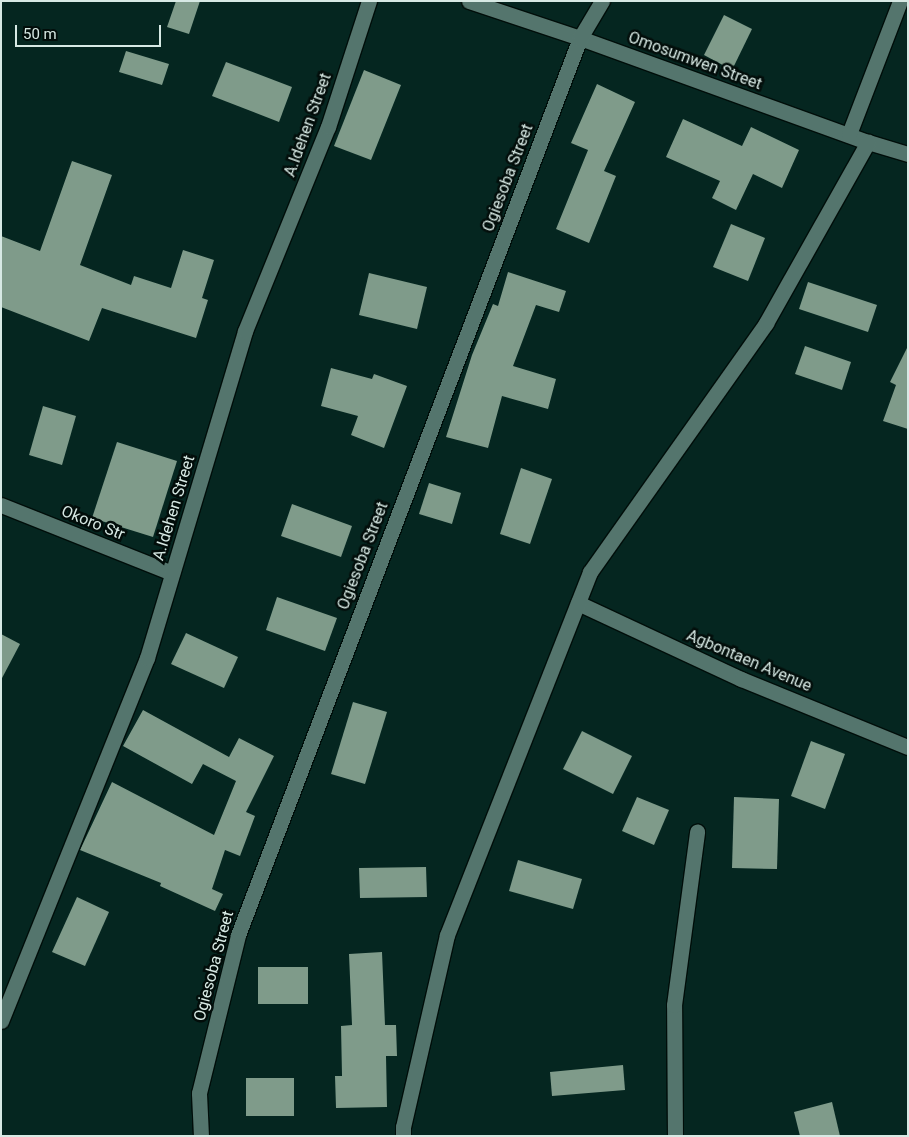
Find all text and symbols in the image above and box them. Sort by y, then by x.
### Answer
scale bar [18,15,164,47]
text: 50 m [23,25,57,43]
street label: Omosumwen Street [626,28,764,94]
street label: A.Idehen Street [280,71,336,179]
street label: Ogiesoba Street [479,122,537,234]
street label: A.Idehen Street [149,453,199,563]
street label: Ogiesoba Street [334,500,392,612]
street label: Okoro Str [58,502,128,544]
street label: Agbontaen Avenue [684,626,814,696]
street label: Ogiesoba Street [190,909,238,1023]

